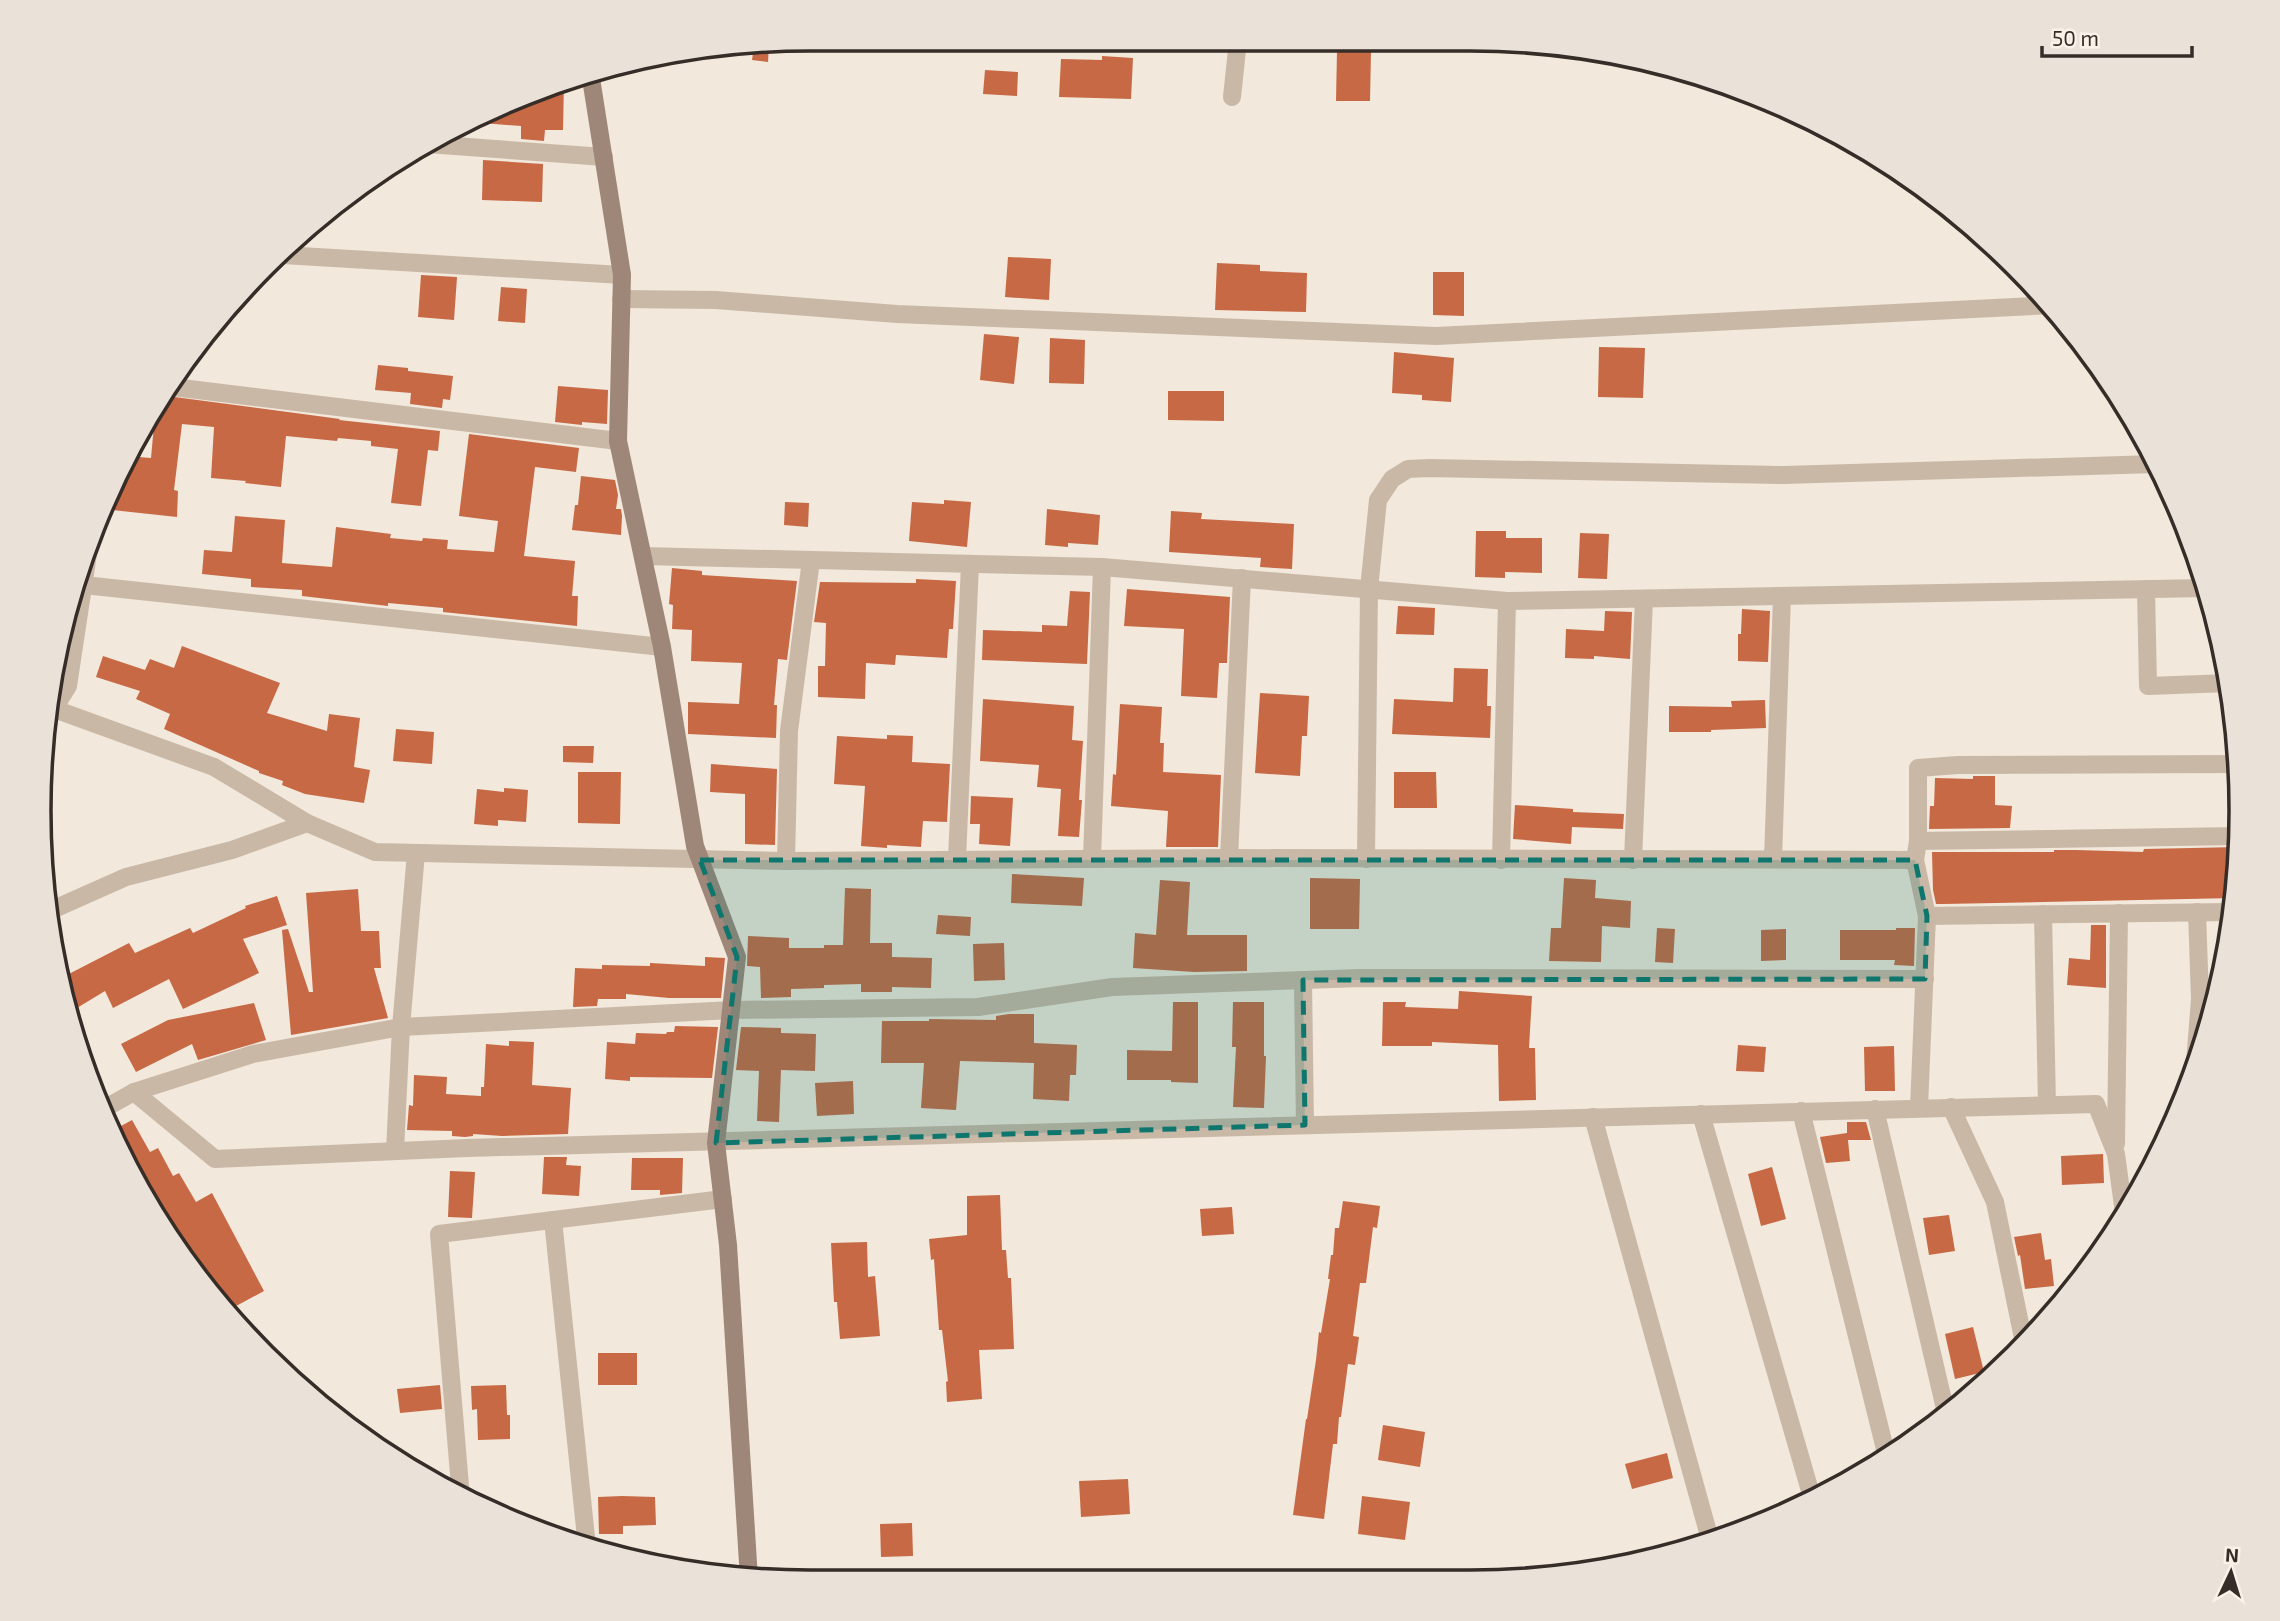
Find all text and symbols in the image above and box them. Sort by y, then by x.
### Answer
scale bar [2042,14,2192,58]
text: 50 m [2052,25,2099,50]
north arrow [2196,1537,2266,1607]
text: N [2225,1543,2240,1566]

